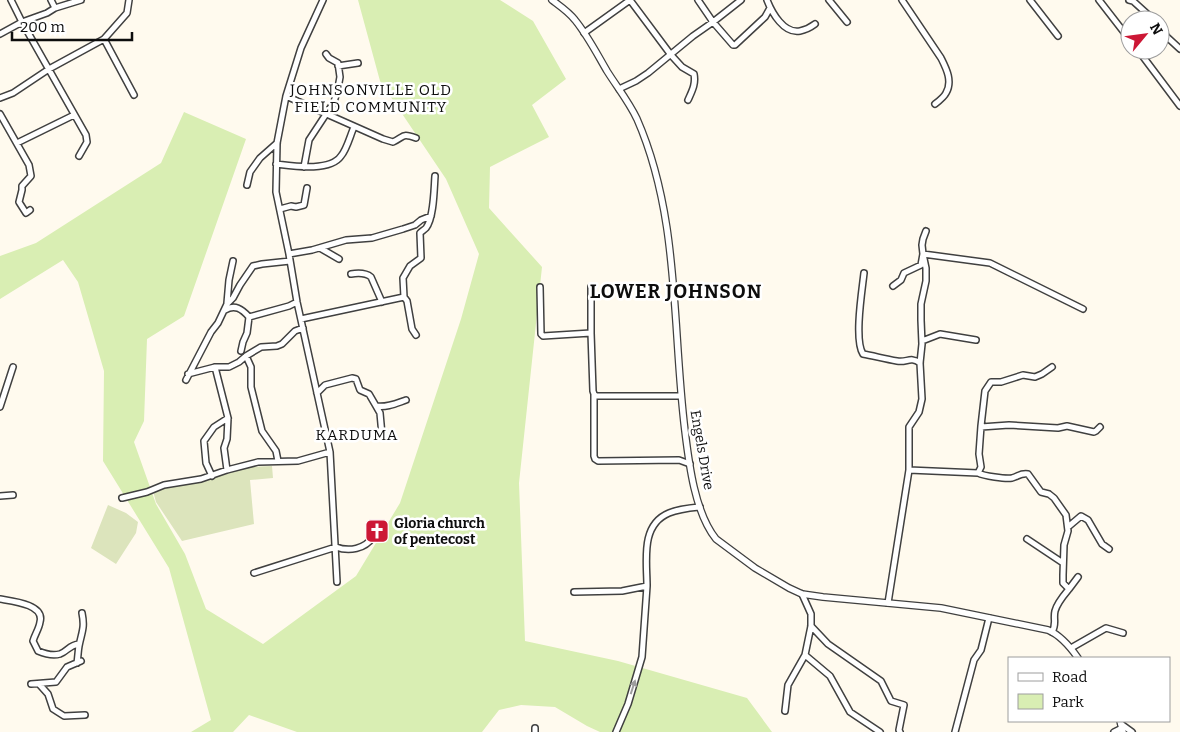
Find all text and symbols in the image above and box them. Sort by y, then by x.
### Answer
scale bar [12,10,132,42]
north arrow [1120,10,1170,60]
text: 200 m [20,18,65,36]
text: N [1146,20,1166,38]
district label: JOHNSONVILLE OLD FIELD COMMUNITY [289,81,452,116]
district label: LOWER JOHNSON [590,280,762,303]
street label: Engels Drive [687,409,717,491]
district label: KARDUMA [316,426,398,444]
place label: Gloria church of pentecost [394,515,485,548]
church icon: Gloria church of pentecost [364,518,390,544]
legend [1008,657,1170,722]
text: Road [1052,668,1087,686]
one-way arrow [630,679,638,694]
text: Park [1052,693,1084,711]

